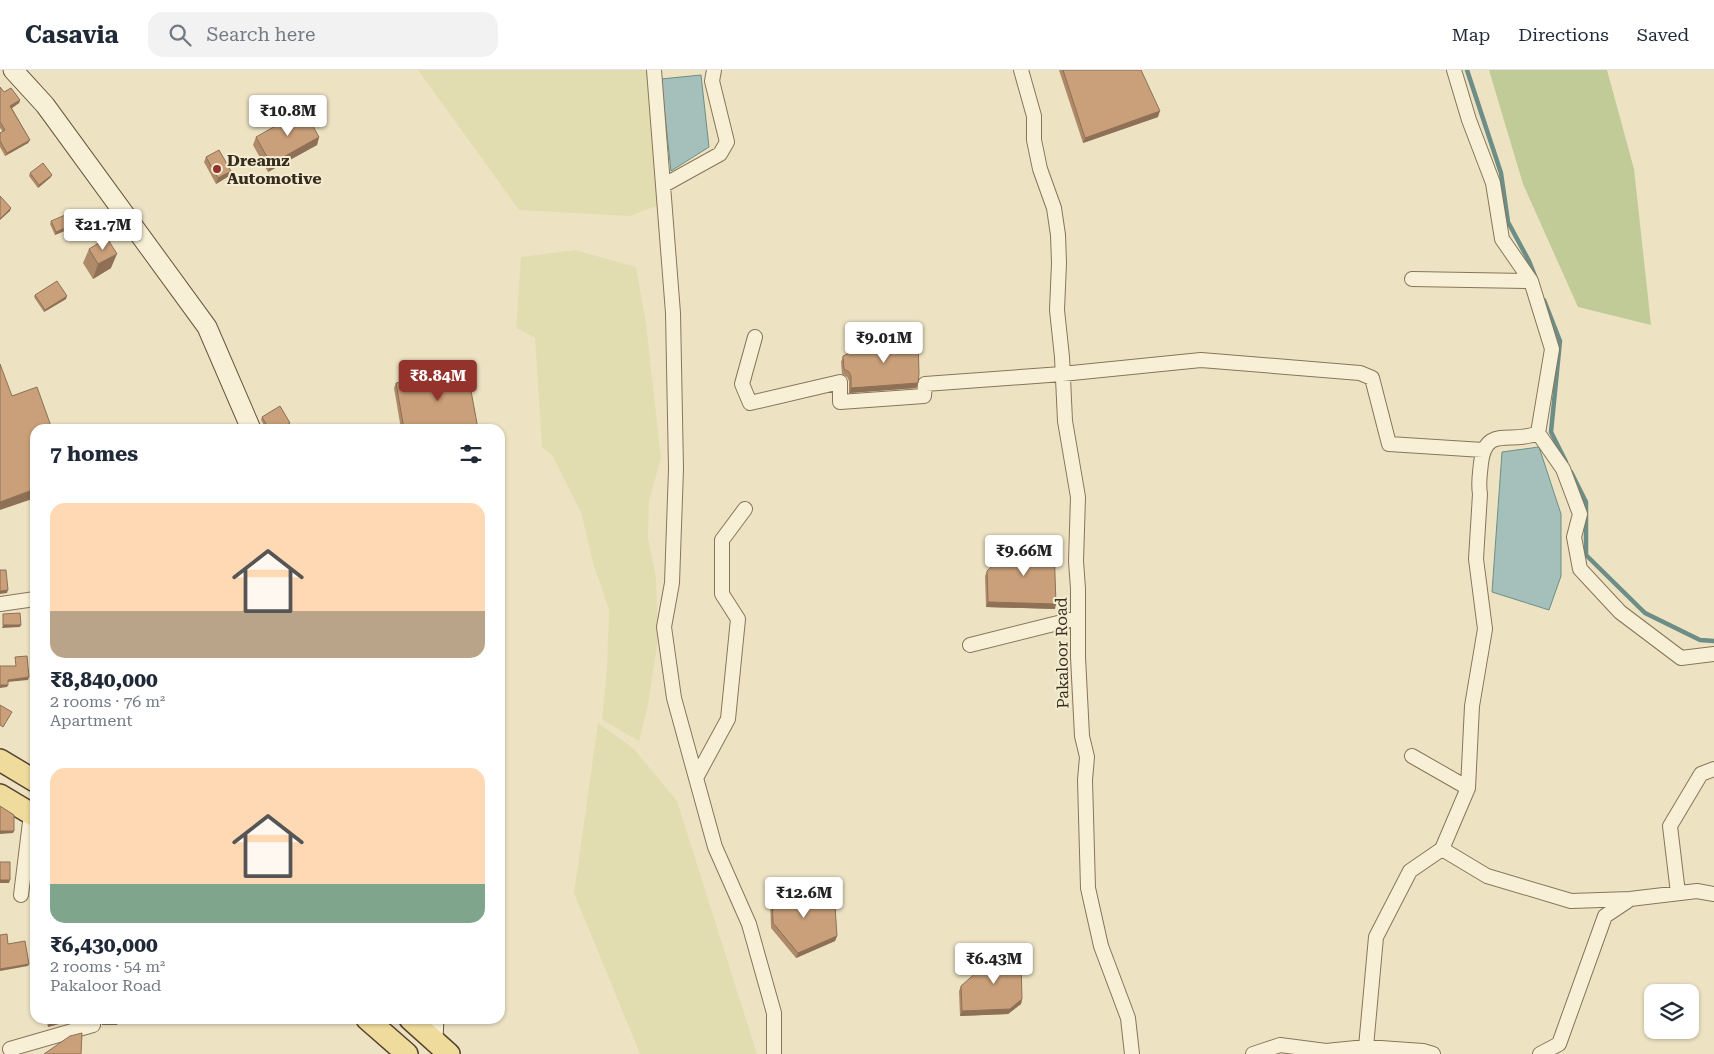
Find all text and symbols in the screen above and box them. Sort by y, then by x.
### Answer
search box [148,12,498,57]
text: Casavia [25,21,118,49]
icon: search [166,21,194,49]
text: Search here [206,23,315,46]
text: Map [1452,24,1490,45]
text: Directions [1518,24,1609,45]
text: Saved [1637,24,1689,45]
pin: ₹10.8M [247,94,329,137]
text: ₹10.8M [260,101,316,120]
place label: Dreamz Automotive [227,151,322,188]
marker: Dreamz Automotive [211,163,223,175]
pin: ₹21.7M [62,208,144,251]
text: ₹21.7M [75,215,131,234]
pin: ₹9.01M [843,322,925,364]
text: ₹9.01M [856,328,912,347]
pin: ₹8.84M [397,360,479,402]
text: ₹8.84M [410,366,466,385]
icon: filters [457,440,485,468]
text: 7 homes [50,442,138,466]
pin: ₹9.66M [983,534,1065,577]
icon: home [223,536,313,626]
text: ₹9.66M [996,541,1052,560]
street label: Pakaloor Road [1052,597,1072,709]
text: ₹8,840,000 [50,668,158,692]
text: 2 rooms · 76 m² [50,692,165,711]
text: Apartment [50,711,133,730]
icon: home [223,801,313,891]
pin: ₹12.6M [763,876,845,919]
text: ₹12.6M [776,883,832,902]
text: ₹6,430,000 [50,933,158,957]
pin: ₹6.43M [953,942,1035,985]
text: ₹6.43M [966,949,1022,968]
text: 2 rooms · 54 m² [50,957,165,976]
text: Pakaloor Road [50,976,161,995]
map controls [1644,984,1699,1039]
button: layers [1644,984,1699,1039]

